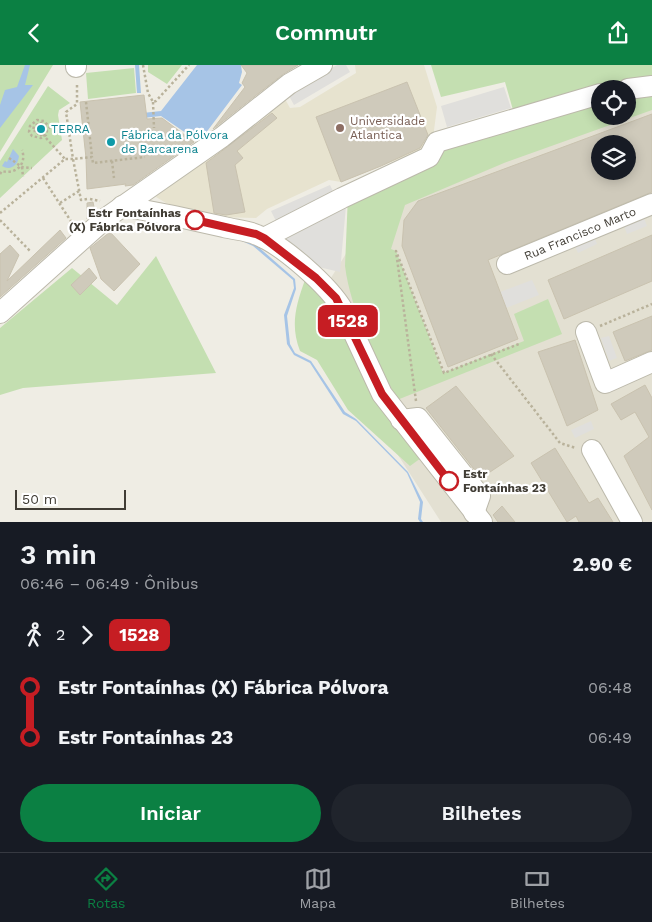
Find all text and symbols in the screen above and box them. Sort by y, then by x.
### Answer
icon: back [20,19,48,47]
icon: share [604,19,632,47]
text: Commutr [275,20,377,45]
map controls [591,80,636,180]
button: locate [591,80,636,125]
place label: Universidade Atlantica [350,114,425,142]
place label: TERRA [51,122,90,136]
marker: Universidade Atlantica [334,122,346,134]
marker: TERRA [35,123,47,135]
place label: Fábrica da Pólvora de Barcarena [121,128,229,156]
button: layers [591,135,636,180]
marker: Fábrica da Pólvora de Barcarena [105,136,117,148]
street label: Rua Francisco Marto [522,204,638,263]
place label: Estr Fontaínhas (X) Fábrica Pólvora [69,206,182,234]
marker: Estr Fontaínhas (X) Fábrica Pólvora [185,210,205,230]
line badge: 1528 [313,305,383,337]
text: 1528 [328,310,368,331]
place label: Estr Fontaínhas 23 [463,467,546,495]
marker: Estr Fontaínhas 23 [439,471,459,491]
scale bar [15,487,126,510]
text: 50 m [22,491,57,507]
text: 3 min [20,538,97,571]
text: 2.90 € [572,553,632,576]
text: 06:46 – 06:49 · Ônibus [20,574,198,593]
icon: walk [20,621,48,649]
icon: forward [73,621,101,649]
text: 1528 [119,624,160,645]
text: 2 [56,625,65,644]
text: Estr Fontaínhas (X) Fábrica Pólvora [58,676,389,699]
text: 06:48 [588,678,632,697]
text: Estr Fontaínhas 23 [58,726,233,749]
text: 06:49 [588,728,632,747]
button: Iniciar [20,784,321,842]
button: Bilhetes [331,784,632,842]
tab: Rotas [87,865,126,911]
tab: Mapa [299,865,336,911]
tab: Bilhetes [510,865,565,911]

